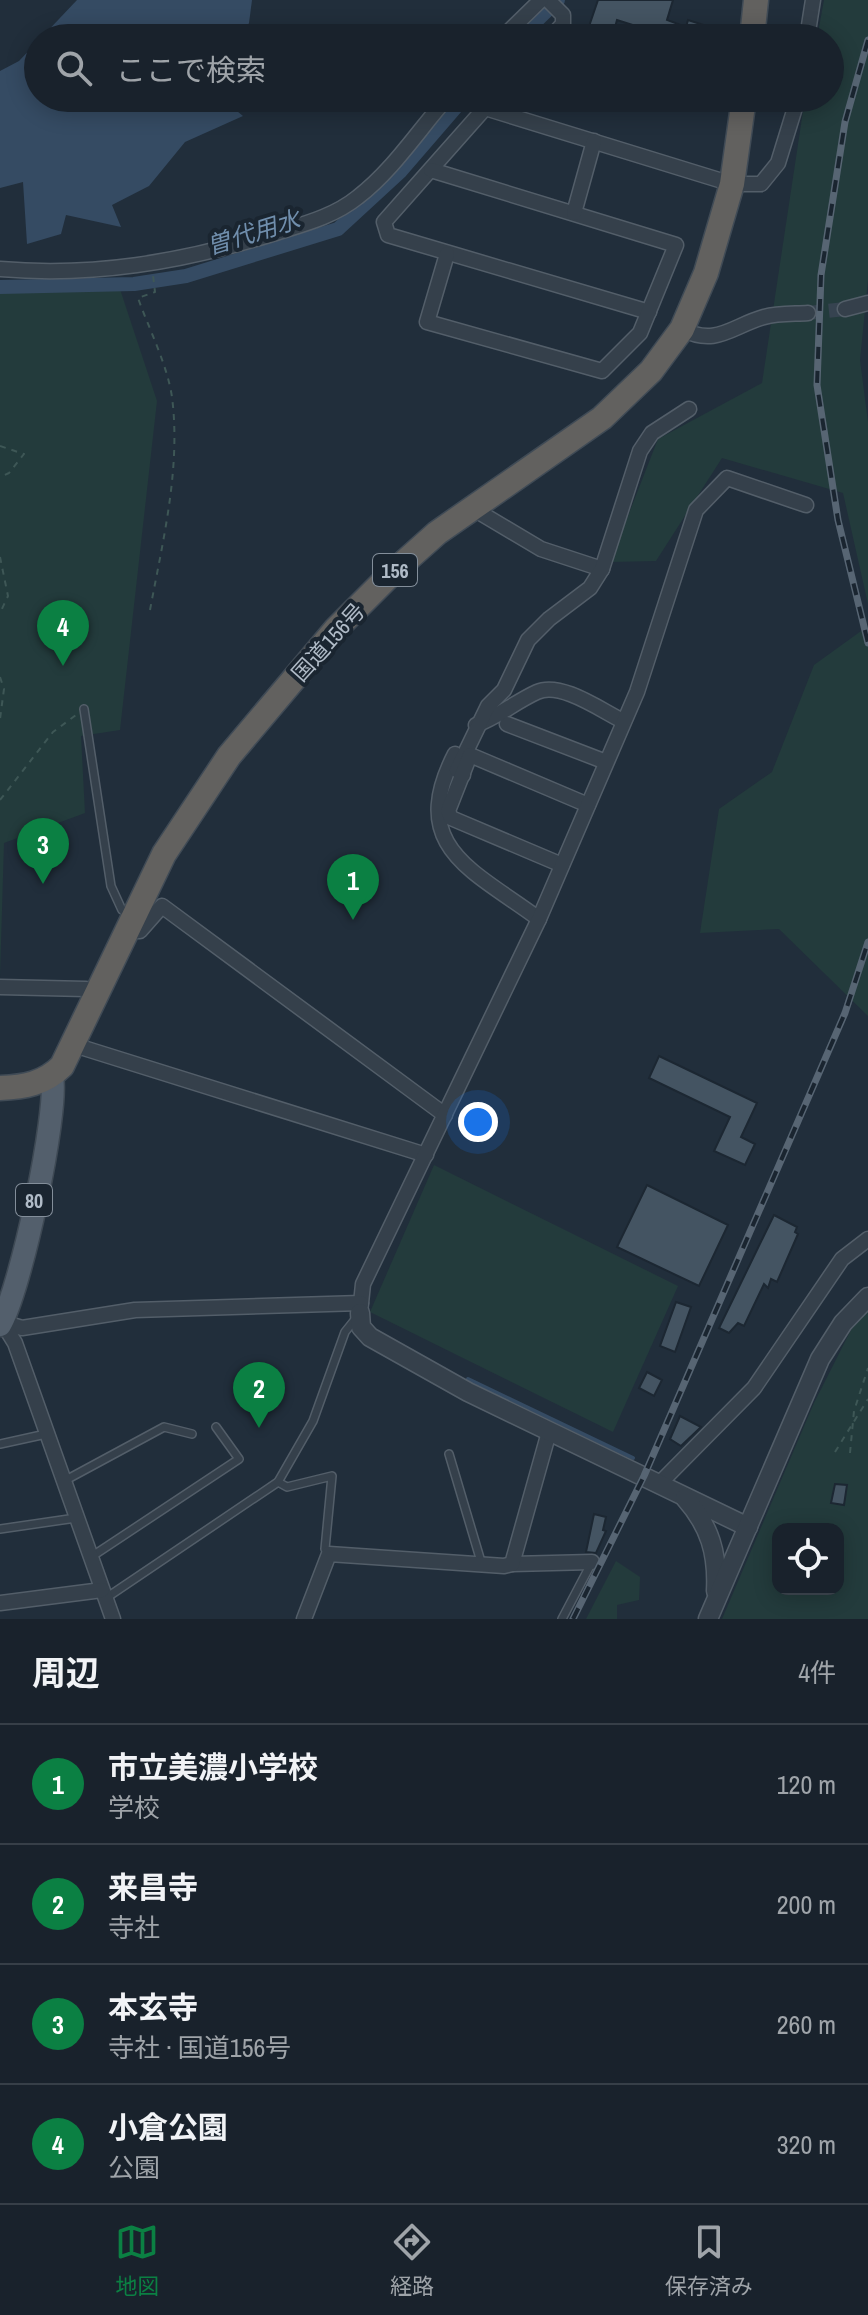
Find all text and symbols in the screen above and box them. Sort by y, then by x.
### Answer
search box [24,24,844,112]
icon: search [52,46,96,90]
text: ここで検索 [116,50,266,90]
water label: 曽代用水 [202,202,306,261]
road number: 156 [373,554,417,586]
street label: 国道156号 [285,596,371,688]
pin: 4 [37,600,89,666]
pin: 3 [17,818,69,884]
pin: 1 [327,854,379,920]
your location [458,1102,498,1142]
road number: 80 [16,1184,52,1216]
pin: 2 [233,1362,285,1428]
map controls [772,1523,844,1595]
button: locate [772,1523,844,1595]
text: 周辺 [32,1650,100,1696]
text: 4件 [798,1655,836,1690]
text: 市立美濃小学校 [108,1747,318,1787]
text: 1 [52,1767,64,1802]
text: 120 m [777,1767,836,1802]
text: 学校 [108,1790,160,1825]
text: 来昌寺 [108,1867,198,1907]
text: 2 [52,1887,64,1922]
text: 200 m [777,1887,836,1922]
text: 寺社 [108,1910,160,1945]
text: 本玄寺 [108,1987,198,2027]
text: 3 [52,2007,64,2042]
text: 260 m [777,2007,836,2042]
text: 寺社 · 国道156号 [108,2030,291,2065]
text: 小倉公園 [108,2107,228,2147]
text: 4 [52,2127,64,2162]
text: 320 m [777,2127,836,2162]
text: 公園 [108,2150,160,2185]
tab: 地図 [115,2220,159,2301]
tab: 経路 [390,2220,434,2301]
tab: 保存済み [665,2220,753,2301]

